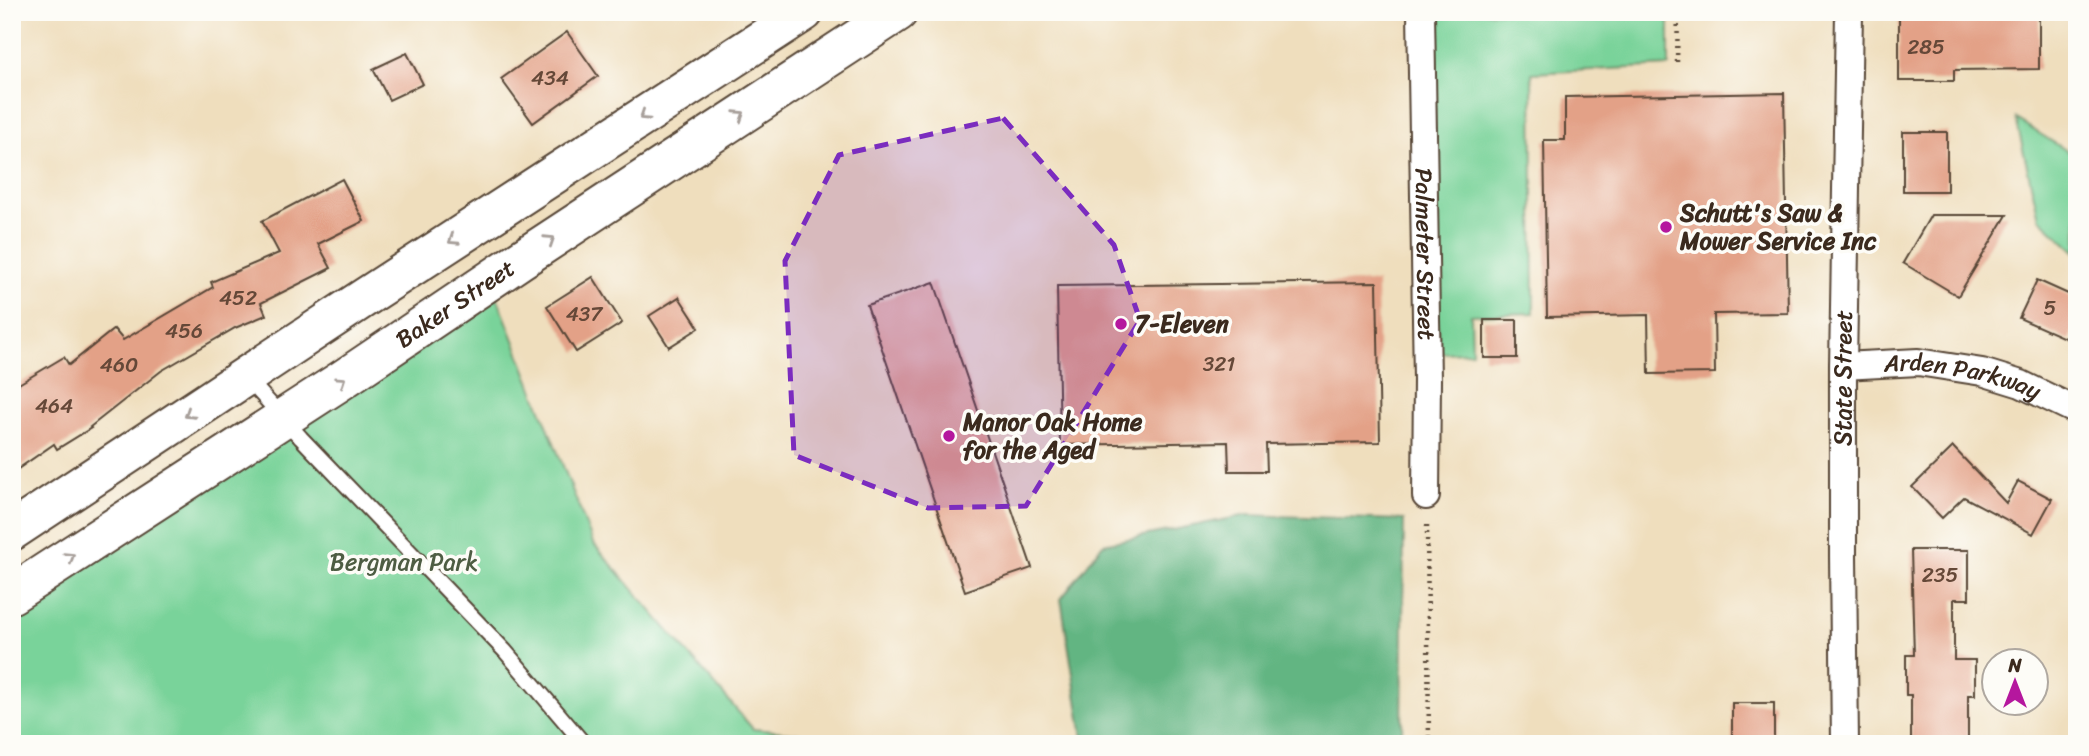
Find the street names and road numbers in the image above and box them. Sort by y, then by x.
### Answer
street label: Palmeter Street [1403,168,1447,340]
street label: Baker Street [387,248,524,359]
street label: State Street [1822,310,1865,446]
street label: Arden Parkway [1882,341,2049,412]

